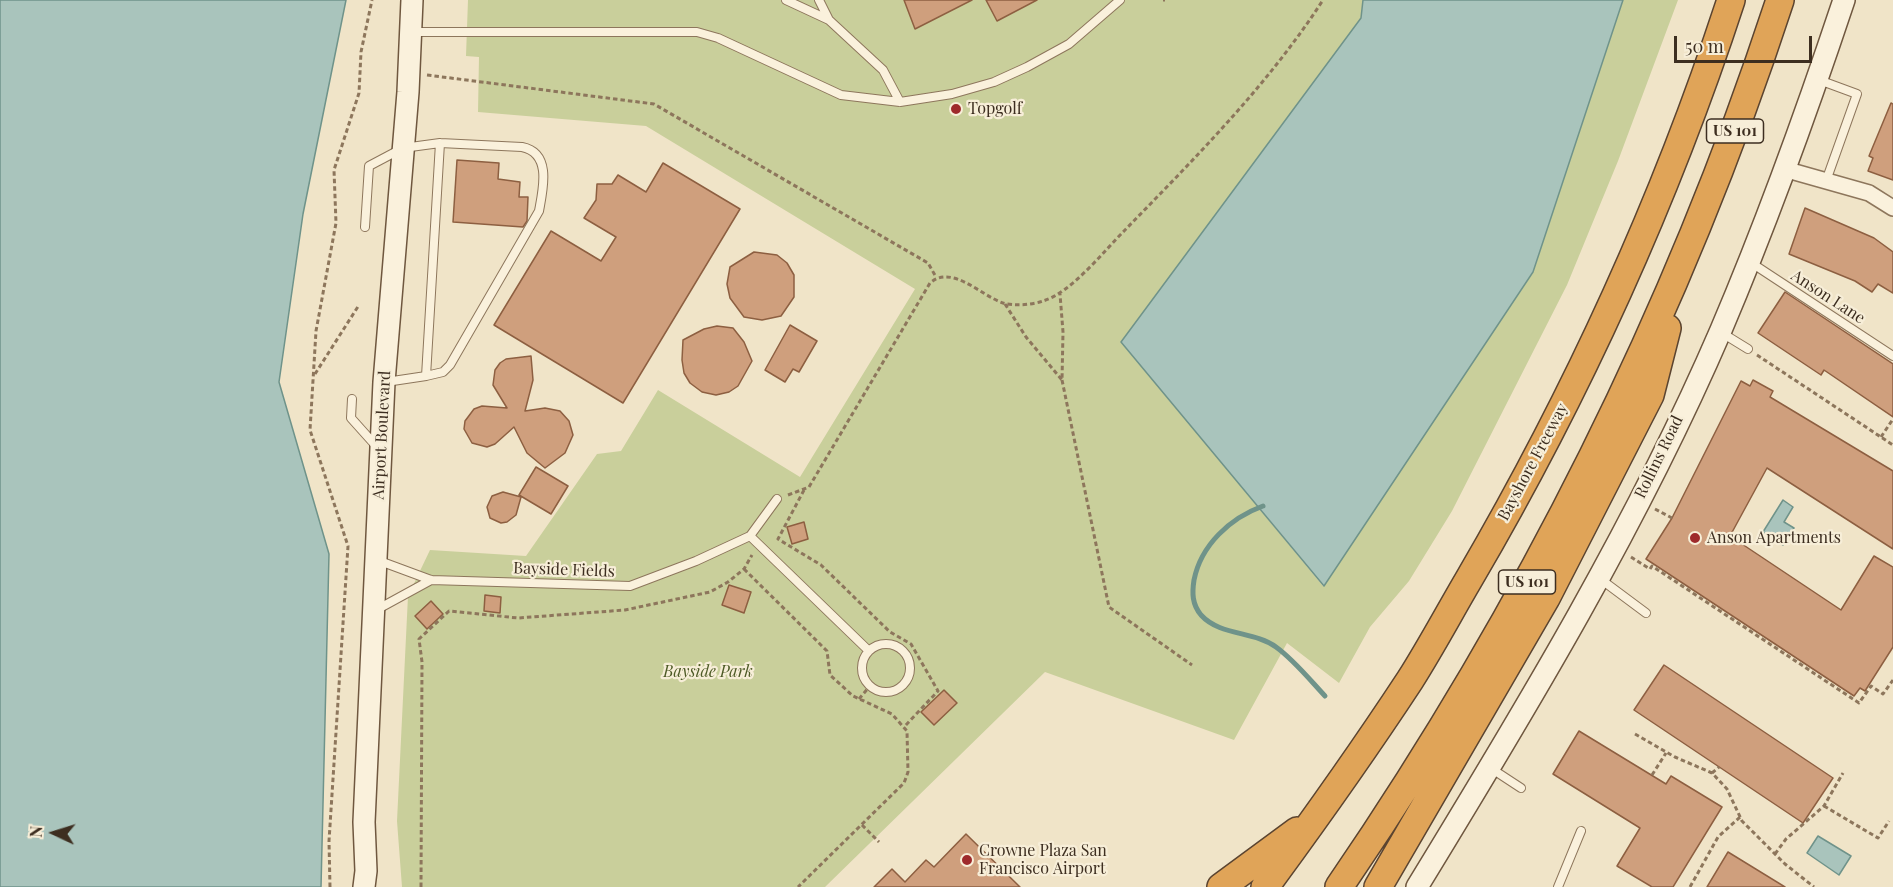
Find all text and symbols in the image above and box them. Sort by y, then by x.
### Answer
scale bar [1677,24,1815,62]
text: 50 m [1685,34,1724,58]
place label: Topgolf [968,99,1022,119]
marker: Topgolf [949,102,963,116]
road number: US 101 [1706,119,1764,143]
street label: Anson Lane [1788,266,1868,328]
street label: Airport Boulevard [369,370,395,500]
street label: Bayshore Freeway [1494,400,1572,524]
street label: Rollins Road [1631,412,1687,502]
place label: Anson Apartments [1707,528,1841,548]
marker: Anson Apartments [1688,531,1702,545]
street label: Bayside Fields [513,559,615,581]
road number: US 101 [1498,570,1556,594]
park label: Bayside Park [663,662,753,682]
north arrow [24,803,84,863]
text: N [25,825,46,838]
place label: Crowne Plaza San Francisco Airport [979,841,1107,879]
marker: Crowne Plaza San Francisco Airport [960,853,974,867]

